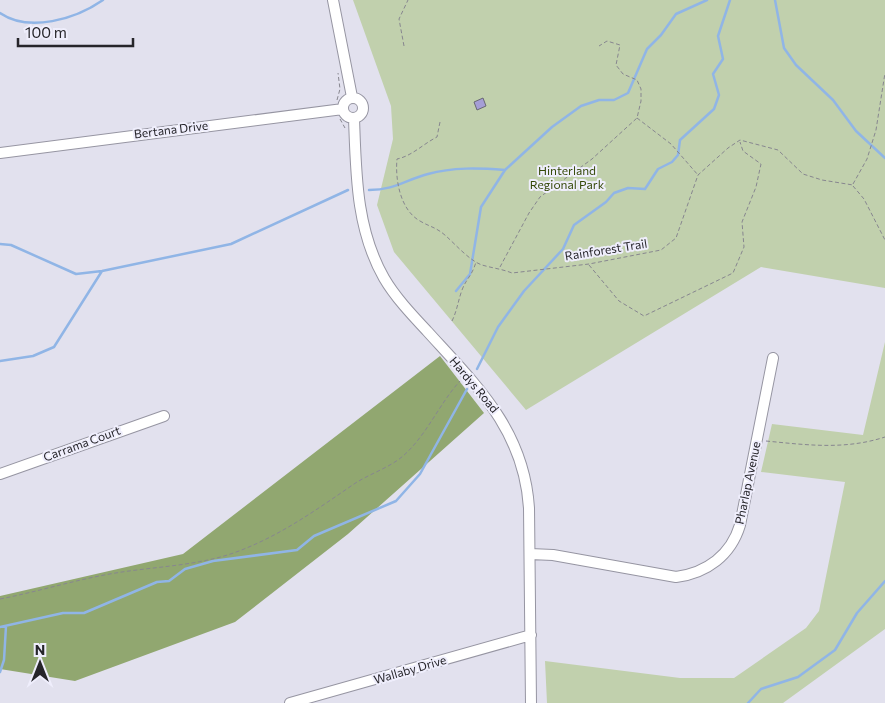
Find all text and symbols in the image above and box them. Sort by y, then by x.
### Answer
scale bar [18,15,132,47]
text: 100 m [25,23,67,41]
street label: Bertana Drive [133,118,209,140]
park label: Hinterland Regional Park [530,163,605,191]
street label: Rainforest Trail [564,236,648,262]
street label: Hardys Road [447,354,502,415]
street label: Carrama Court [41,423,122,464]
street label: Pharlap Avenue [731,440,763,525]
north arrow [15,638,65,688]
text: N [35,641,45,658]
street label: Wallaby Drive [372,652,448,686]

